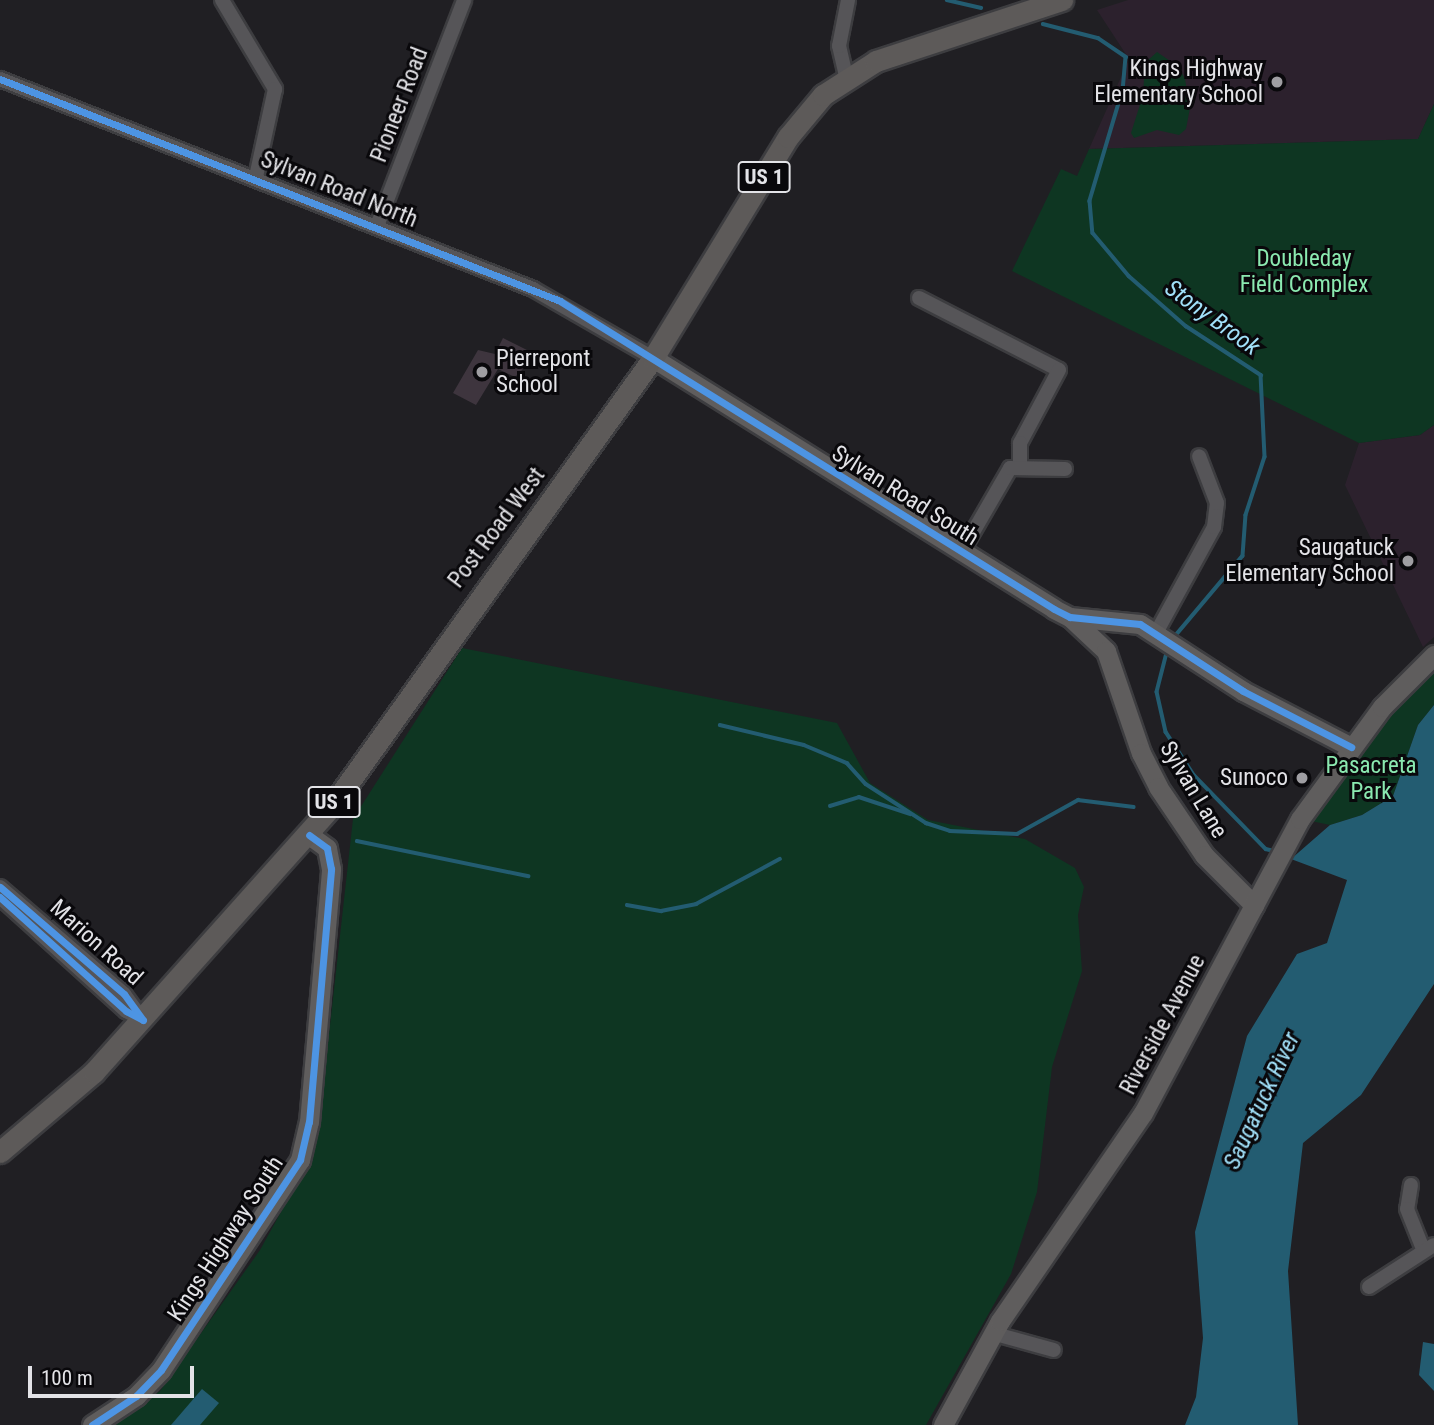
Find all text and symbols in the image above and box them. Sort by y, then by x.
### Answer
street label: Pioneer Road [365,44,435,166]
place label: Kings Highway Elementary School [1094,55,1263,109]
marker: Kings Highway Elementary School [1269,74,1285,90]
street label: Sylvan Road North [257,146,421,234]
road number: US 1 [736,160,792,194]
park label: Doubleday Field Complex [1240,245,1368,299]
water label: Stony Brook [1159,274,1265,362]
place label: Pierrepont School [496,345,590,399]
marker: Pierrepont School [474,364,490,380]
street label: Sylvan Road South [827,440,983,552]
street label: Post Road West [443,462,551,594]
place label: Saugatuck Elementary School [1225,534,1394,588]
marker: Saugatuck Elementary School [1400,553,1416,569]
street label: Sylvan Lane [1153,737,1233,843]
park label: Pasacreta Park [1325,752,1417,806]
place label: Sunoco [1220,764,1288,792]
marker: Sunoco [1294,770,1310,786]
road number: US 1 [306,784,362,820]
street label: Marion Road [44,894,148,992]
street label: Riverside Avenue [1115,950,1211,1100]
water label: Saugatuck River [1218,1028,1306,1174]
street label: Kings Highway South [162,1151,290,1327]
scale bar [32,1352,198,1396]
text: 100 m [41,1366,93,1390]

